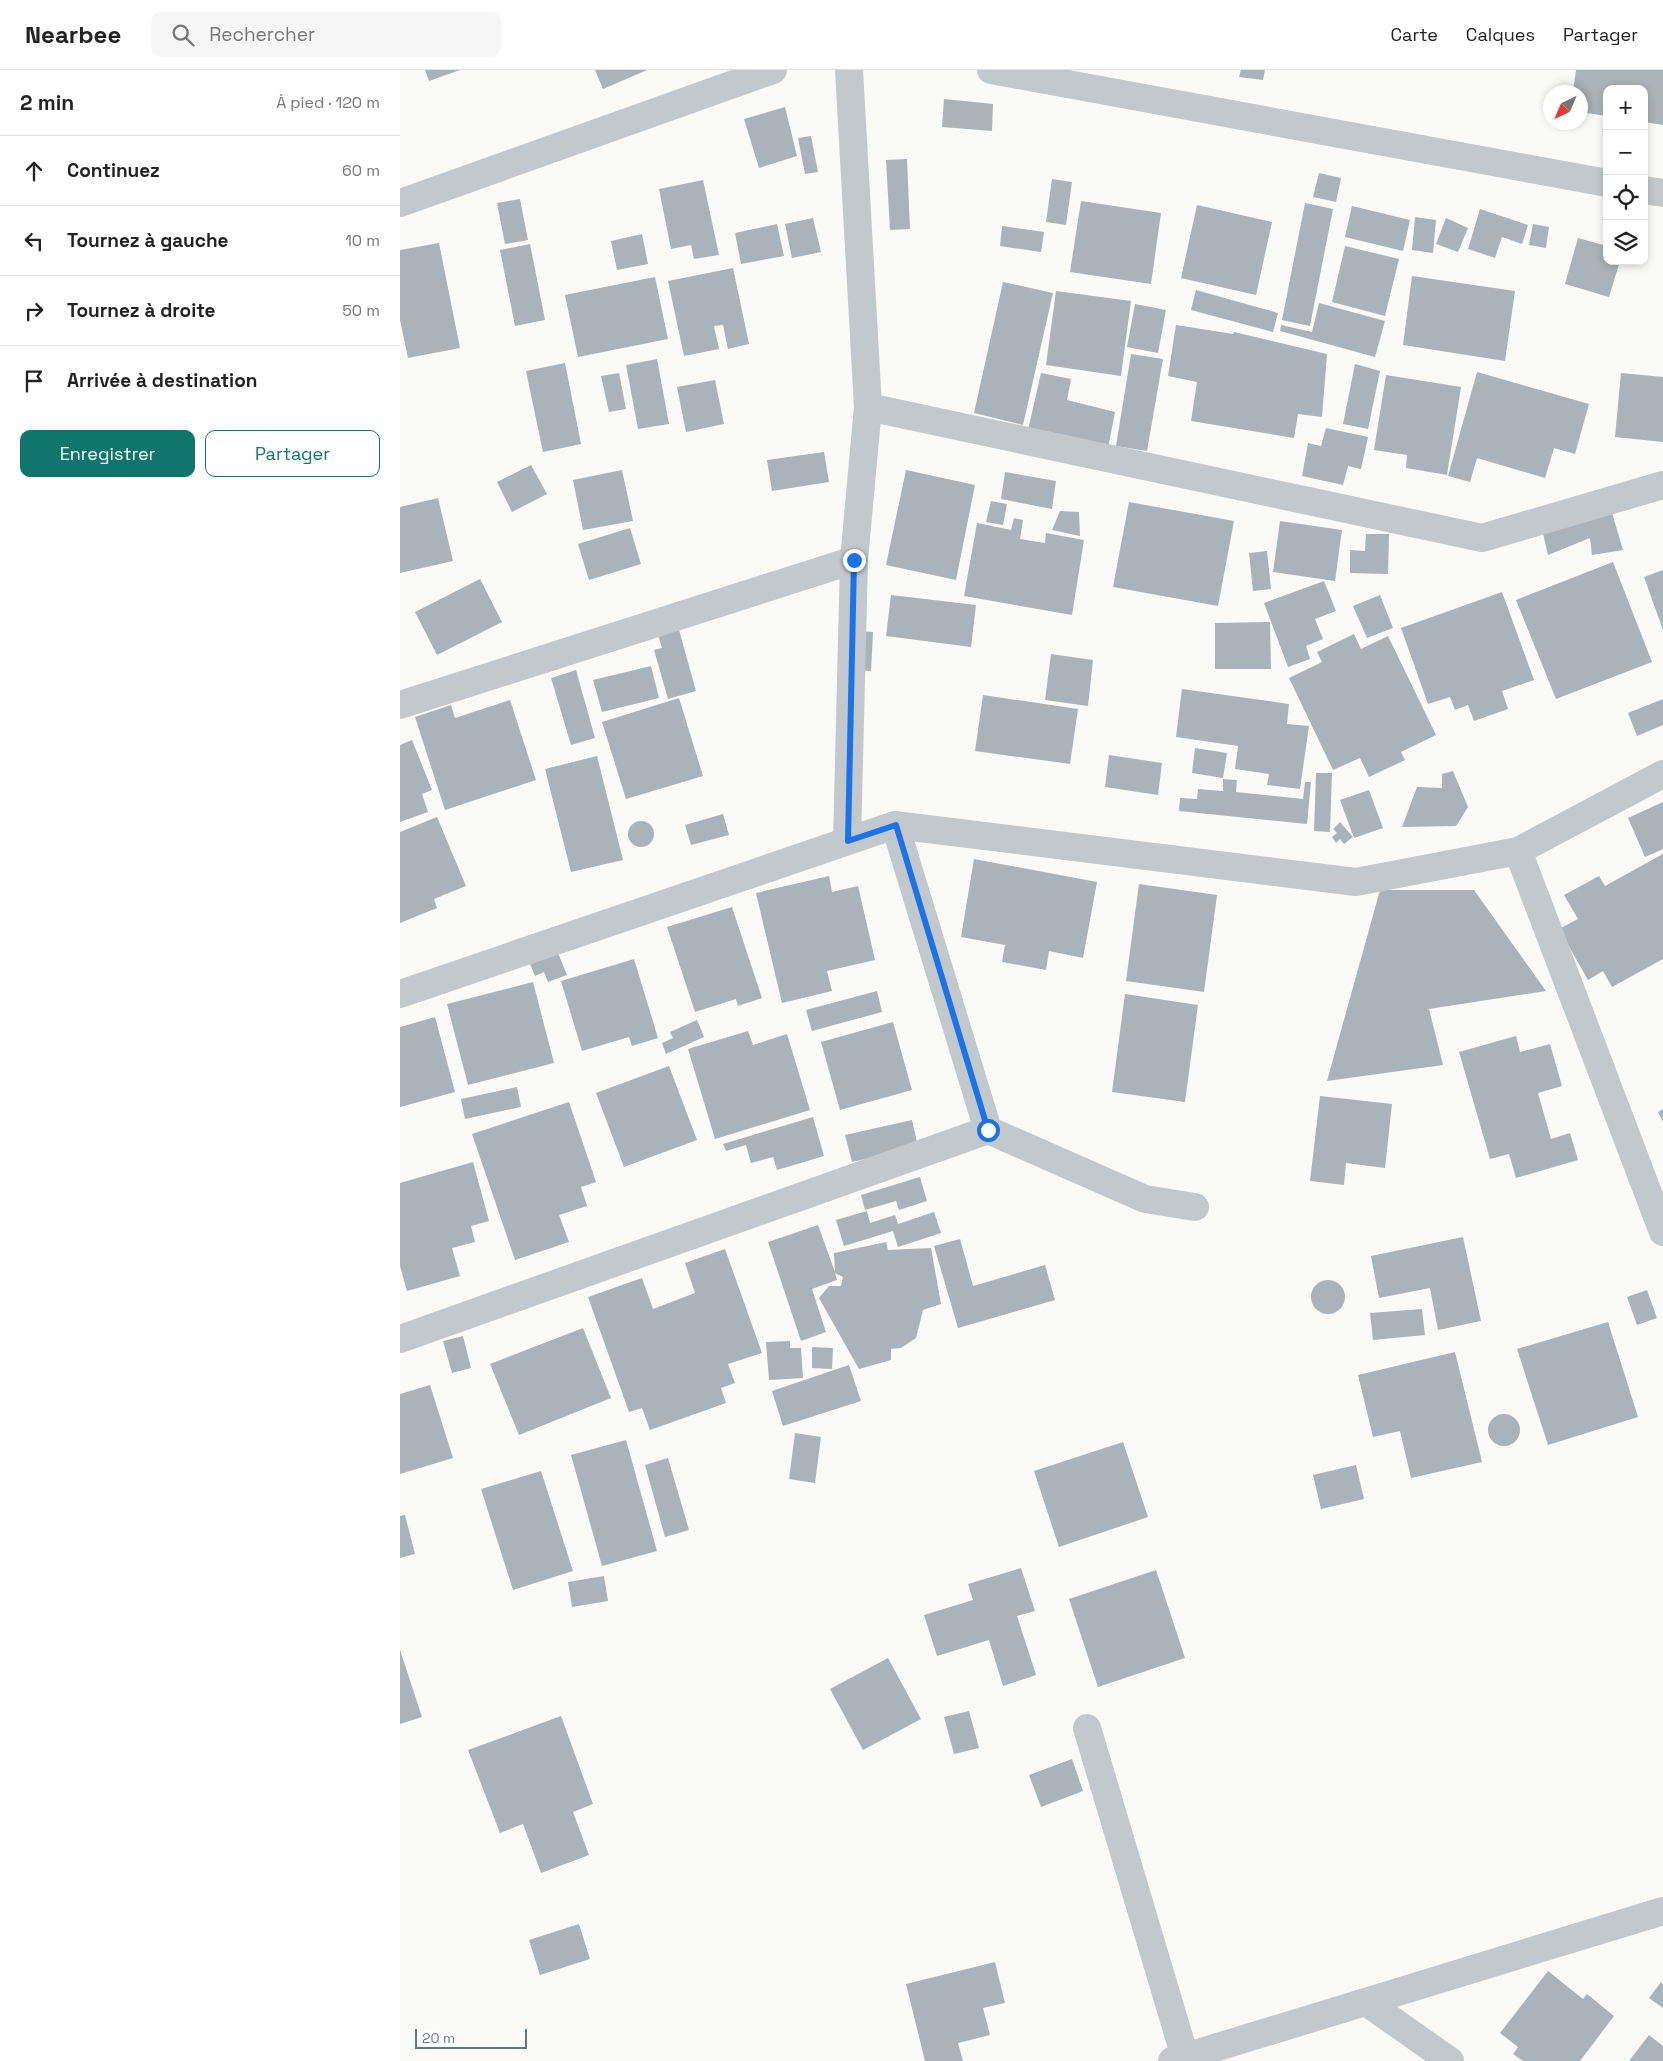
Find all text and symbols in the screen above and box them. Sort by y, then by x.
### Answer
search box [151,12,501,57]
text: Nearbee [25,19,121,50]
icon: search [169,21,197,49]
text: Rechercher [209,22,315,47]
text: Carte [1391,23,1438,46]
text: Calques [1466,23,1535,46]
text: Partager [1563,23,1638,46]
north arrow [1543,85,1588,130]
map controls [1603,85,1648,265]
button: + [1603,85,1648,130]
text: 2 min [20,89,74,116]
text: À pied · 120 m [276,92,380,113]
button: − [1603,130,1648,175]
icon: ahead [20,157,48,185]
text: Continuez [67,158,160,183]
text: 60 m [342,160,380,181]
button: locate [1603,175,1648,220]
button: layers [1603,220,1648,265]
icon: left [20,227,48,255]
text: Tournez à gauche [67,228,229,253]
text: 10 m [345,230,380,251]
icon: right [20,297,48,325]
text: Tournez à droite [67,298,216,323]
text: 50 m [342,300,380,321]
icon: arrive [20,367,48,395]
text: Arrivée à destination [67,368,257,393]
button: Enregistrer [20,430,195,477]
button: Partager [205,430,380,477]
route end [843,549,866,572]
route start [977,1119,1000,1142]
scale bar [415,2026,528,2049]
text: 20 m [422,2029,455,2047]

